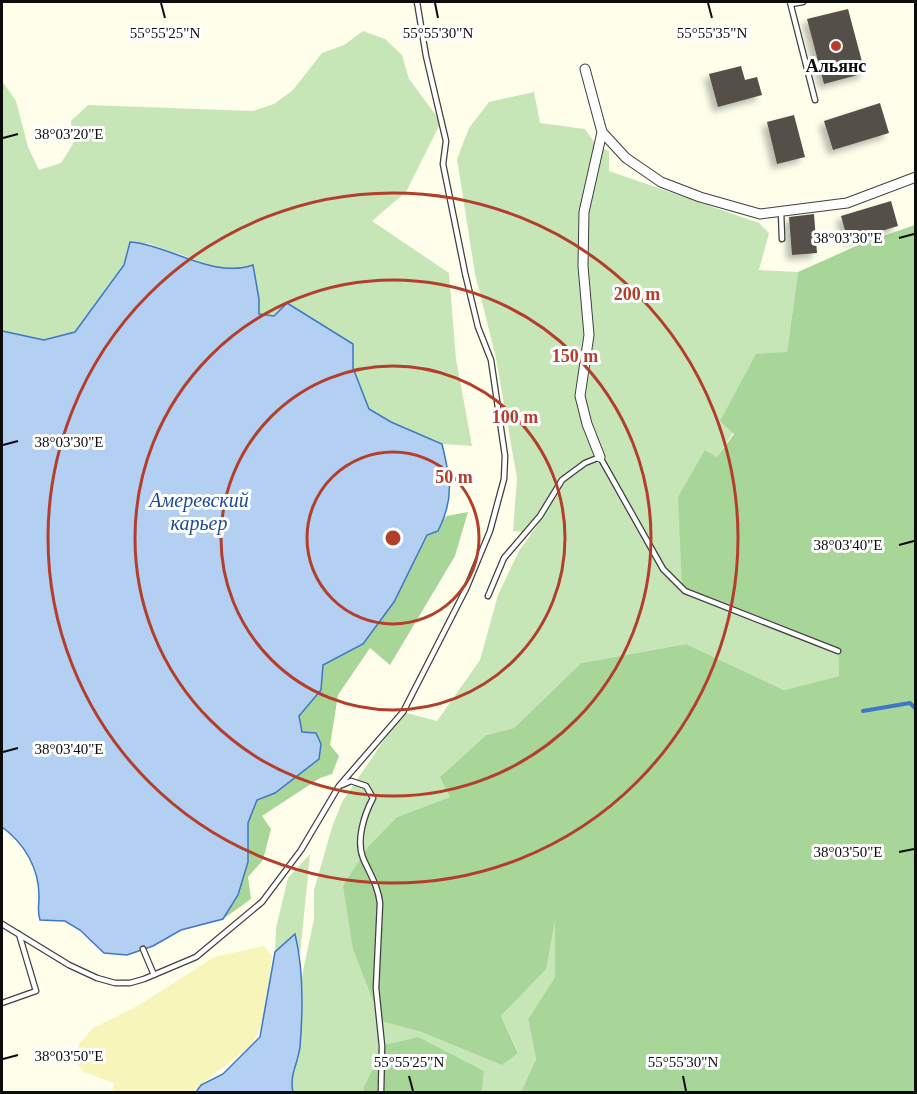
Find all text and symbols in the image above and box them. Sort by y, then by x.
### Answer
text: 55°55'25"N [130,25,200,41]
text: 55°55'30"N [403,25,473,41]
text: 55°55'35"N [677,25,747,41]
marker: Альянс [829,39,843,53]
place label: Альянс [806,56,866,76]
text: 38°03'20"E [35,126,104,142]
text: 38°03'30"E [814,230,883,246]
text: 200 m [614,284,660,304]
text: 150 m [552,346,598,366]
text: 100 m [492,407,538,427]
text: 38°03'30"E [35,434,104,450]
text: 50 m [435,467,473,487]
water label: Амеревский карьер [147,489,249,535]
centre of rings [383,528,403,548]
text: 38°03'40"E [814,537,883,553]
text: 38°03'40"E [35,741,104,757]
text: 38°03'50"E [814,844,883,860]
text: 38°03'50"E [35,1048,104,1064]
text: 55°55'25"N [374,1054,444,1070]
text: 55°55'30"N [648,1054,718,1070]

